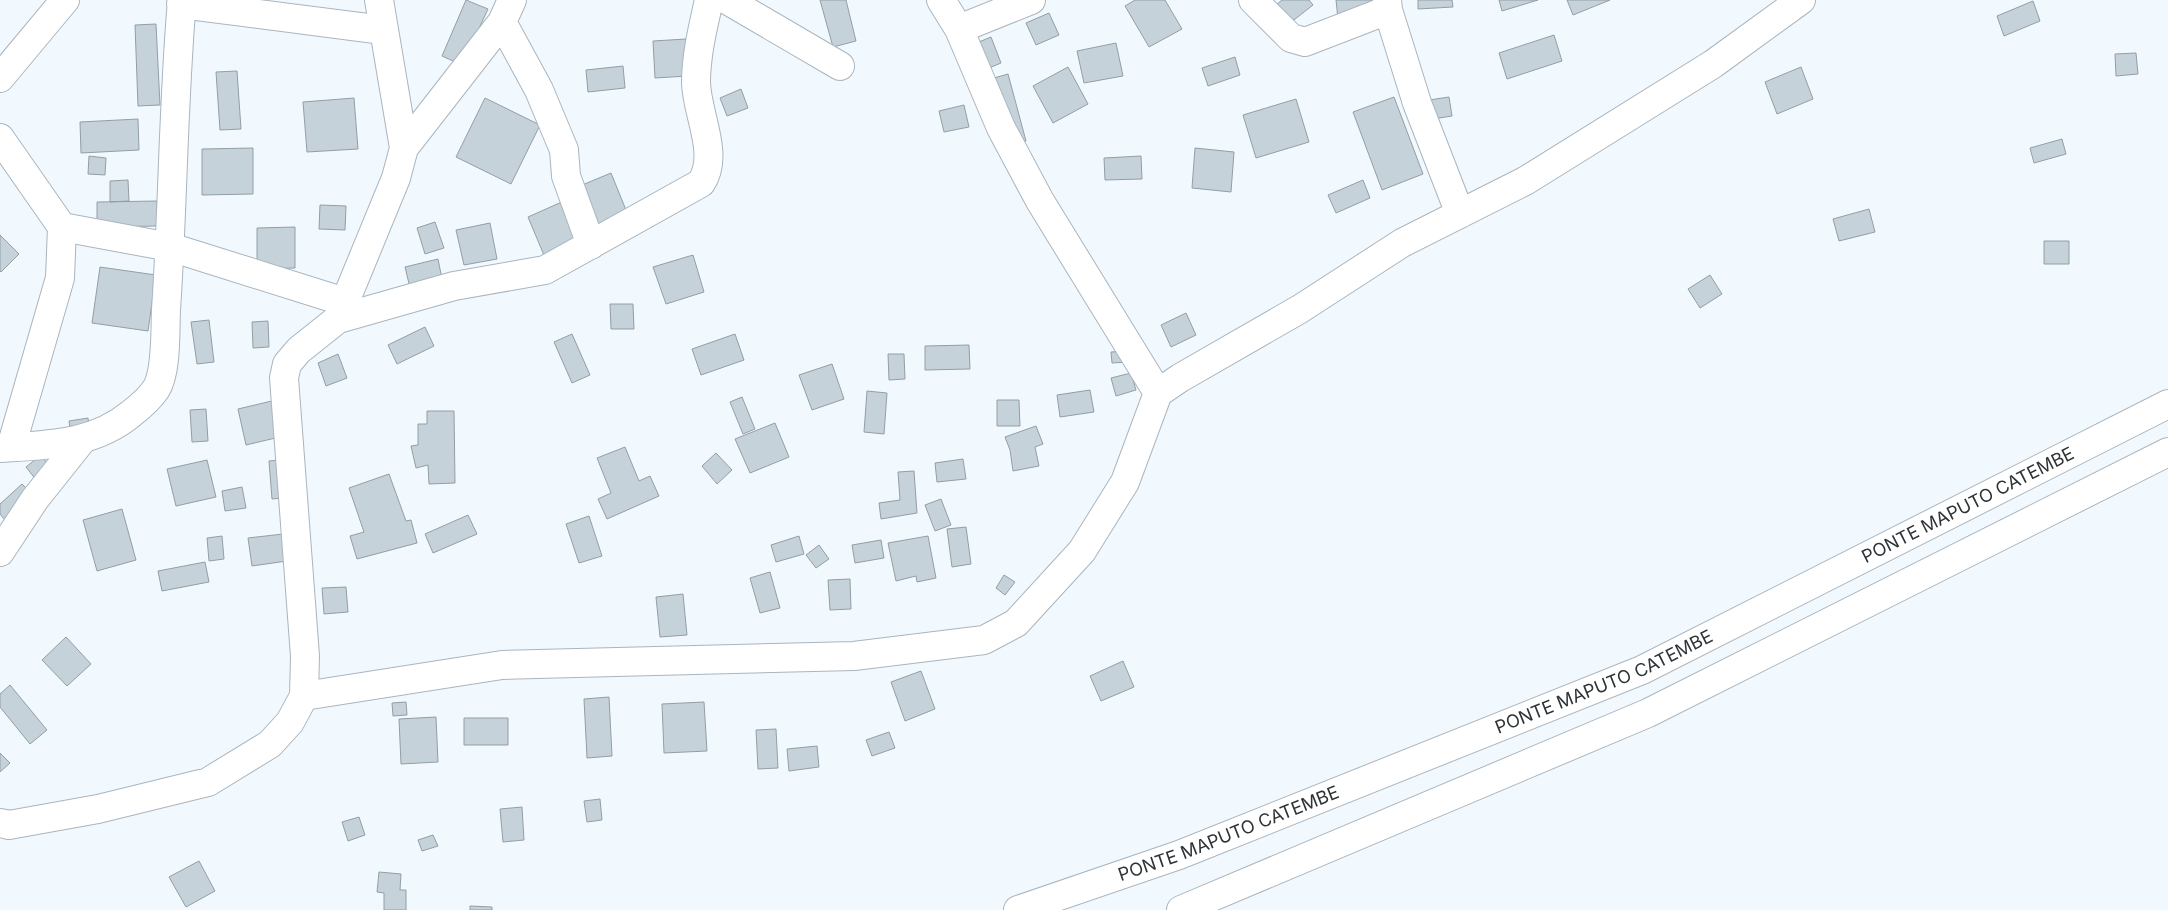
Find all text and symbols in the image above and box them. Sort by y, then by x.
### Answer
street label: PONTE MAPUTO CATEMBE [1858,442,2077,567]
street label: PONTE MAPUTO CATEMBE [1492,625,1716,738]
street label: PONTE MAPUTO CATEMBE [1115,781,1342,885]

